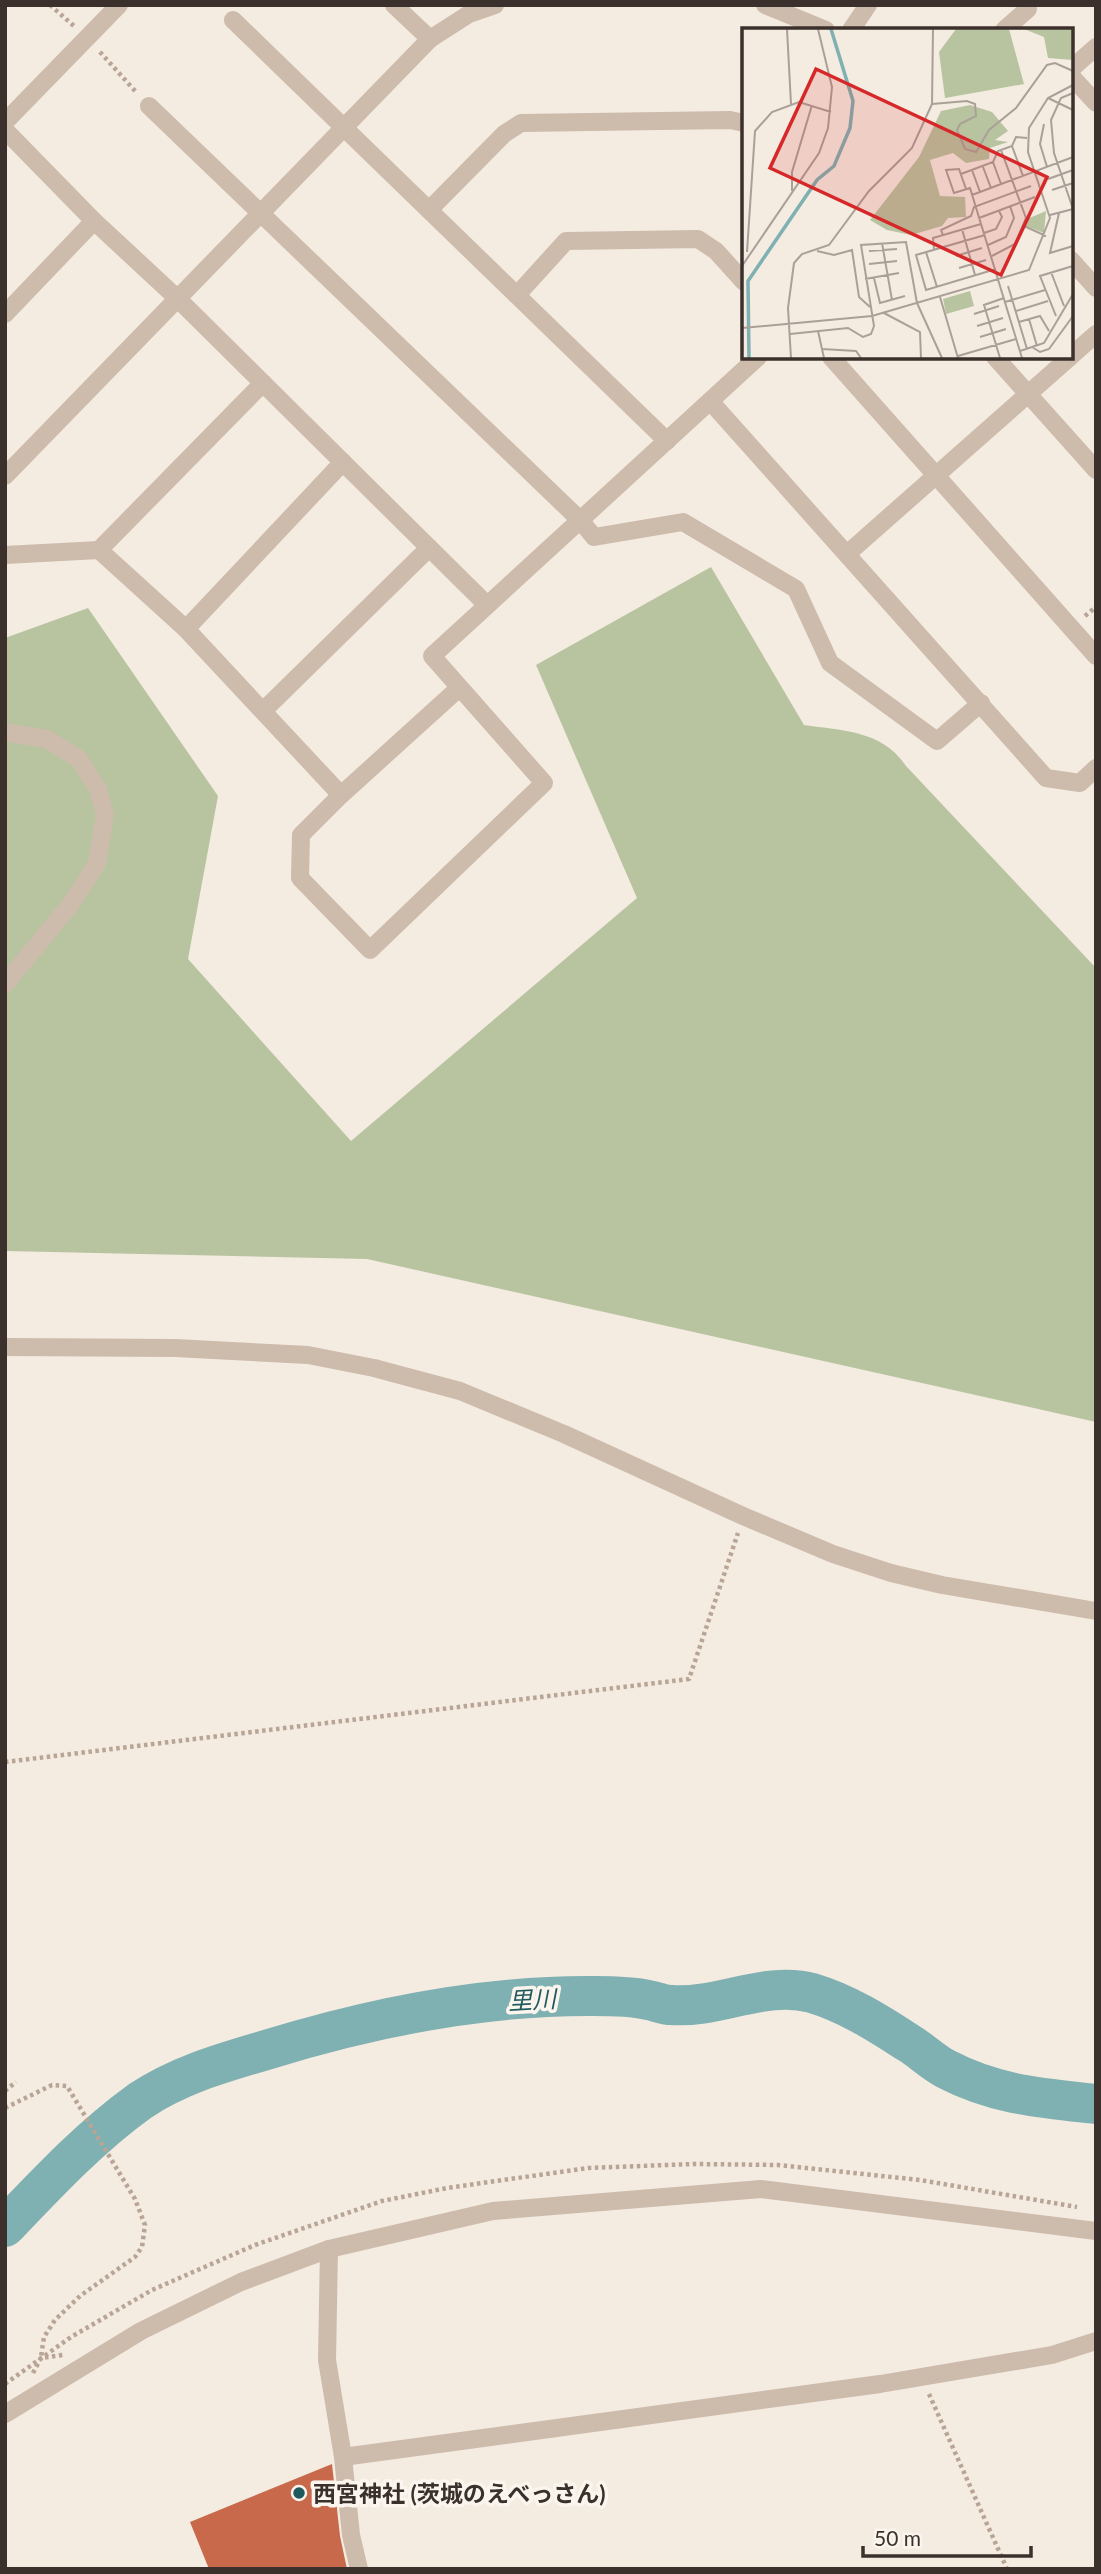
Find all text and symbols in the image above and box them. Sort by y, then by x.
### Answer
inset map [742,28,1073,359]
water label: 里川 [507,1983,560,2015]
place label: 西宮神社 (茨城のえべっさん) [313,2479,606,2507]
marker: 西宮神社 (茨城のえべっさん) [291,2485,307,2501]
scale bar [863,2514,1031,2558]
text: 50 m [874,2525,921,2550]

